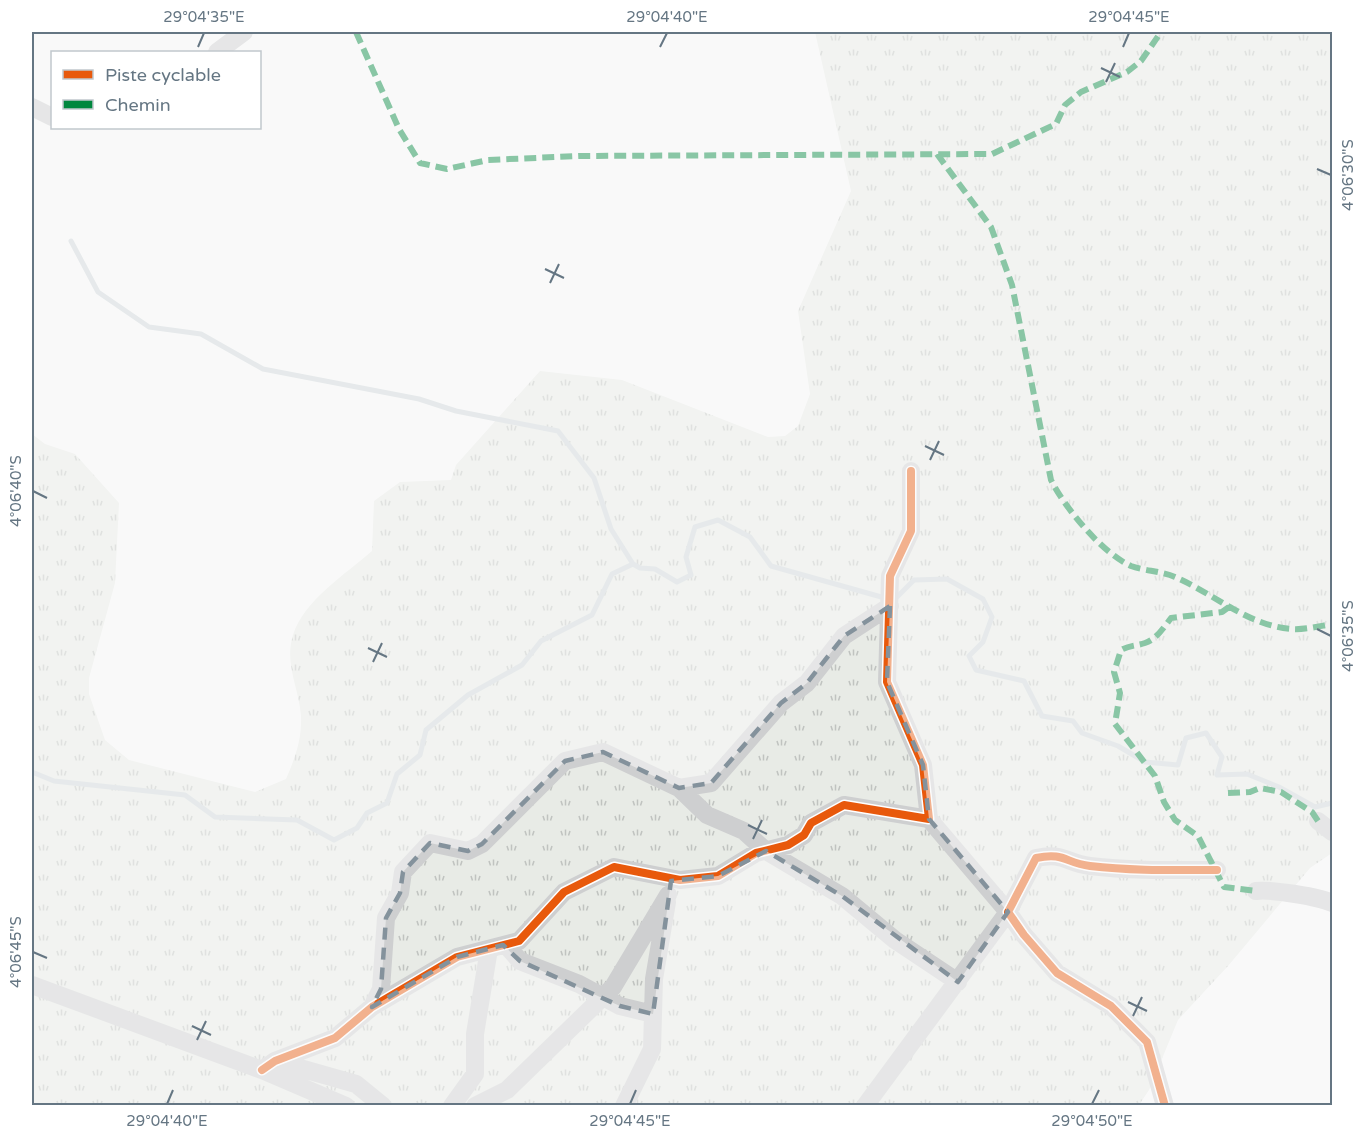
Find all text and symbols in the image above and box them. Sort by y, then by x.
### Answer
text: 29°04'35"E [163,8,245,26]
text: 29°04'40"E [626,8,708,26]
text: 29°04'45"E [1088,8,1170,26]
legend [51,51,261,129]
text: Piste cyclable [105,64,221,86]
text: Chemin [105,94,171,116]
text: 4°06'30"S [1339,139,1357,211]
text: 4°06'40"S [7,455,25,527]
text: 4°06'35"S [1339,600,1357,672]
text: 4°06'45"S [7,916,25,988]
text: 29°04'40"E [126,1112,208,1130]
text: 29°04'45"E [589,1112,671,1130]
text: 29°04'50"E [1051,1112,1133,1130]

